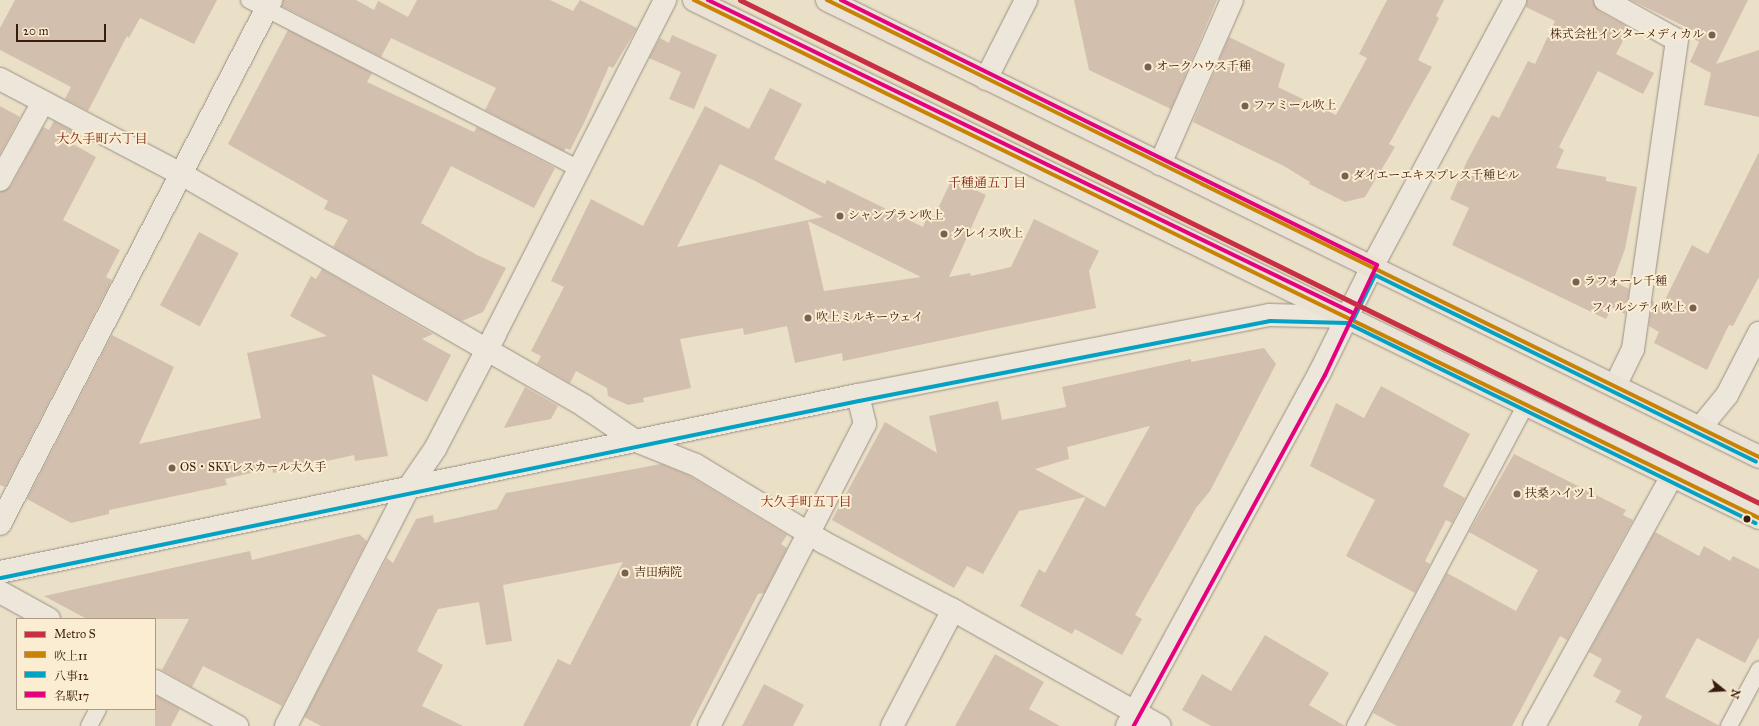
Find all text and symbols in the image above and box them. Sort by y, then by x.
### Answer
scale bar [18,16,108,42]
text: 20 m [23,24,49,38]
place label: 株式会社インターメディカル [1548,28,1704,42]
marker: 株式会社インターメディカル [1707,30,1717,40]
place label: オークハウス千種 [1156,60,1252,74]
marker: オークハウス千種 [1143,62,1153,72]
place label: ファミール吹上 [1253,99,1337,113]
marker: ファミール吹上 [1240,101,1250,111]
district label: 大久手町六丁目 [57,131,147,147]
place label: ダイエーエキスプレス千種ビル [1353,169,1521,183]
marker: ダイエーエキスプレス千種ビル [1340,171,1350,181]
district label: 千種通五丁目 [948,175,1026,191]
place label: シャンプラン吹上 [848,209,944,223]
marker: シャンプラン吹上 [835,211,845,221]
place label: グレイス吹上 [952,227,1024,241]
marker: グレイス吹上 [939,229,949,239]
place label: ラフォーレ千種 [1584,275,1668,289]
marker: ラフォーレ千種 [1571,277,1581,287]
place label: フィルシティ吹上 [1589,301,1685,315]
marker: フィルシティ吹上 [1688,303,1698,313]
place label: 吹上ミルキーウェイ [816,311,924,325]
marker: 吹上ミルキーウェイ [803,313,813,323]
place label: OS・SKYレスカール大久手 [180,461,327,475]
marker: OS・SKYレスカール大久手 [167,463,177,473]
place label: 扶桑ハイツ１ [1525,487,1597,501]
marker: 扶桑ハイツ１ [1512,489,1522,499]
district label: 大久手町五丁目 [761,494,851,510]
unlabelled marker [1742,514,1752,524]
place label: 吉田病院 [634,566,682,580]
marker: 吉田病院 [619,567,631,579]
legend [16,618,156,710]
text: Metro S [54,627,96,641]
text: 吹上11 [54,649,87,663]
text: 八事12 [54,669,89,683]
north arrow [1703,670,1743,710]
text: N [1727,687,1743,700]
text: 名駅17 [54,689,89,703]

